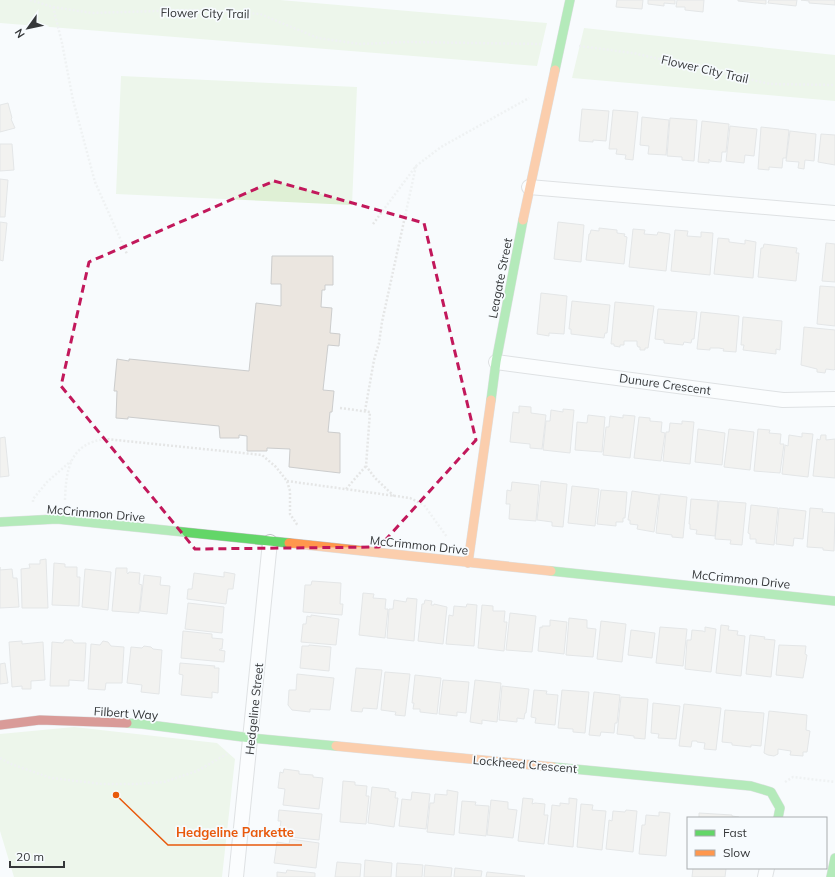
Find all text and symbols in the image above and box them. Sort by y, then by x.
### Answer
street label: Flower City Trail [160,5,250,21]
north arrow [8,8,48,48]
text: N [11,26,28,41]
street label: Flower City Trail [660,52,750,86]
street label: Leagate Street [485,236,515,320]
street label: Dunure Crescent [618,370,712,398]
street label: McCrimmon Drive [46,501,146,525]
street label: McCrimmon Drive [369,532,469,558]
street label: McCrimmon Drive [691,566,791,592]
street label: Hedgeline Street [242,662,266,756]
street label: Filbert Way [93,703,159,723]
street label: Lockheed Crescent [472,752,578,776]
legend [687,817,827,869]
callout: Hedgeline Parkette [168,820,302,845]
text: Hedgeline Parkette [176,824,294,840]
text: Fast [723,825,747,840]
scale bar [10,843,64,869]
text: Slow [723,845,751,860]
text: 20 m [16,849,44,864]

